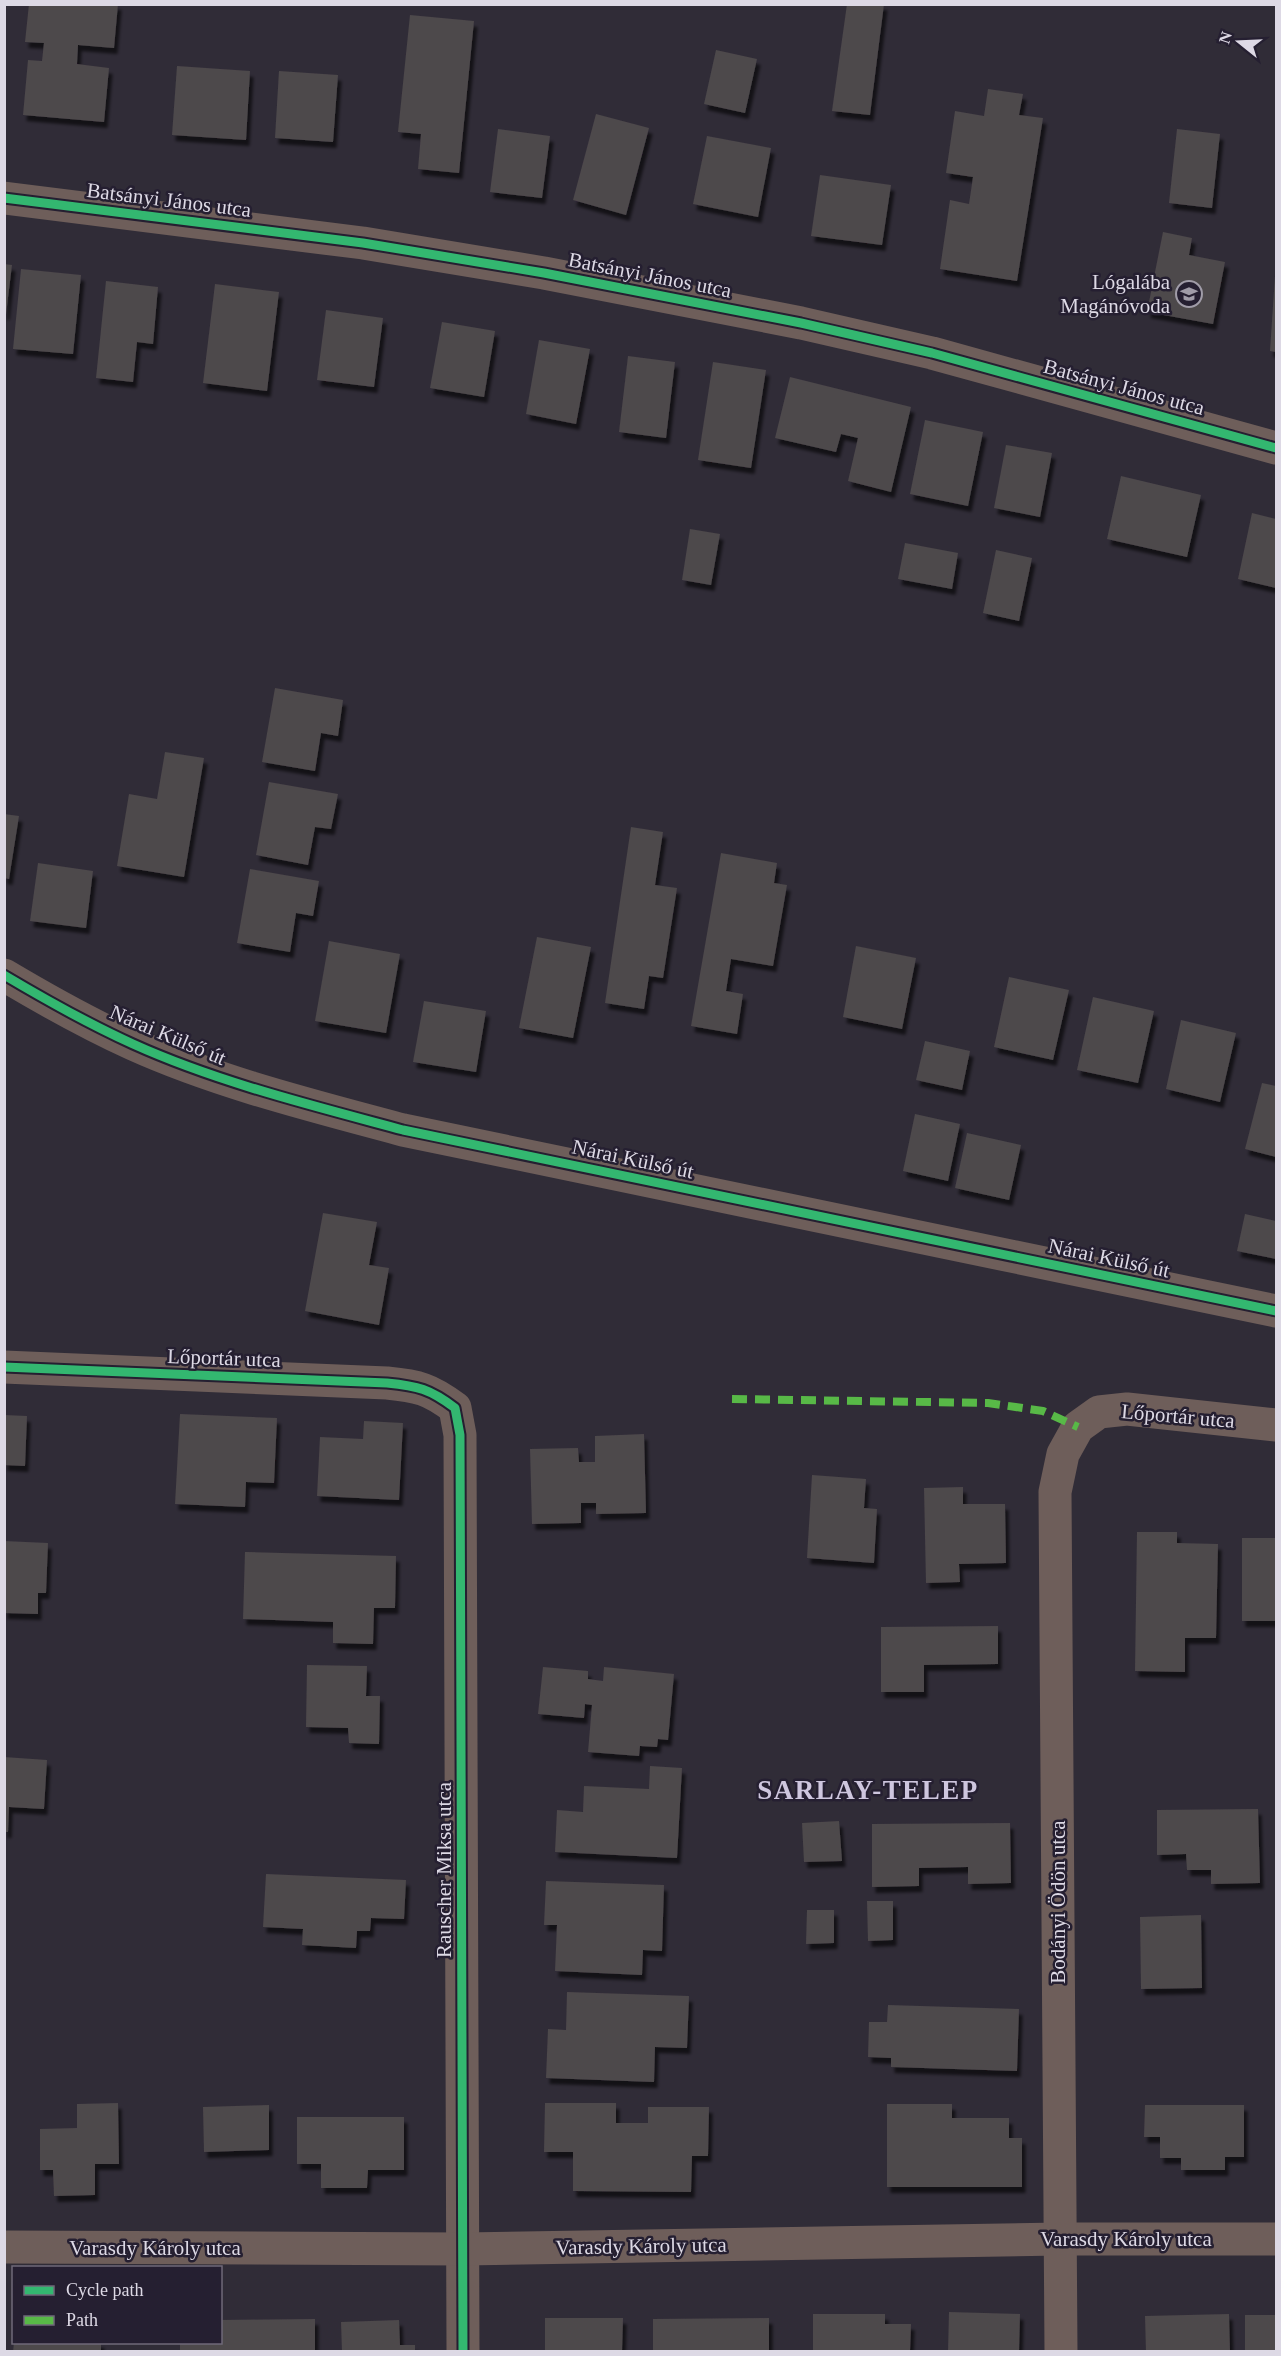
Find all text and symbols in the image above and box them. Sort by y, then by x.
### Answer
north arrow [1209,12,1269,72]
text: N [1215,29,1235,46]
street label: Batsányi János utca [85,178,253,222]
street label: Batsányi János utca [566,247,734,303]
place label: Lógalába Magánóvoda [1060,270,1171,318]
school or university icon: Lógalába Magánóvoda [1174,279,1204,309]
street label: Batsányi János utca [1041,354,1208,420]
street label: Nárai Külső út [106,1000,230,1070]
street label: Nárai Külső út [570,1134,696,1184]
street label: Nárai Külső út [1046,1233,1172,1283]
street label: Lőportár utca [167,1344,282,1372]
street label: Lőportár utca [1120,1399,1236,1433]
district label: SARLAY-TELEP [757,1775,979,1805]
street label: Rauscher Miksa utca [432,1781,456,1958]
street label: Bodányi Ödön utca [1046,1820,1070,1984]
street label: Varasdy Károly utca [1040,2227,1212,2251]
street label: Varasdy Károly utca [555,2232,728,2259]
street label: Varasdy Károly utca [69,2236,241,2260]
legend [12,2266,222,2344]
text: Cycle path [66,2280,143,2300]
text: Path [66,2310,98,2330]

